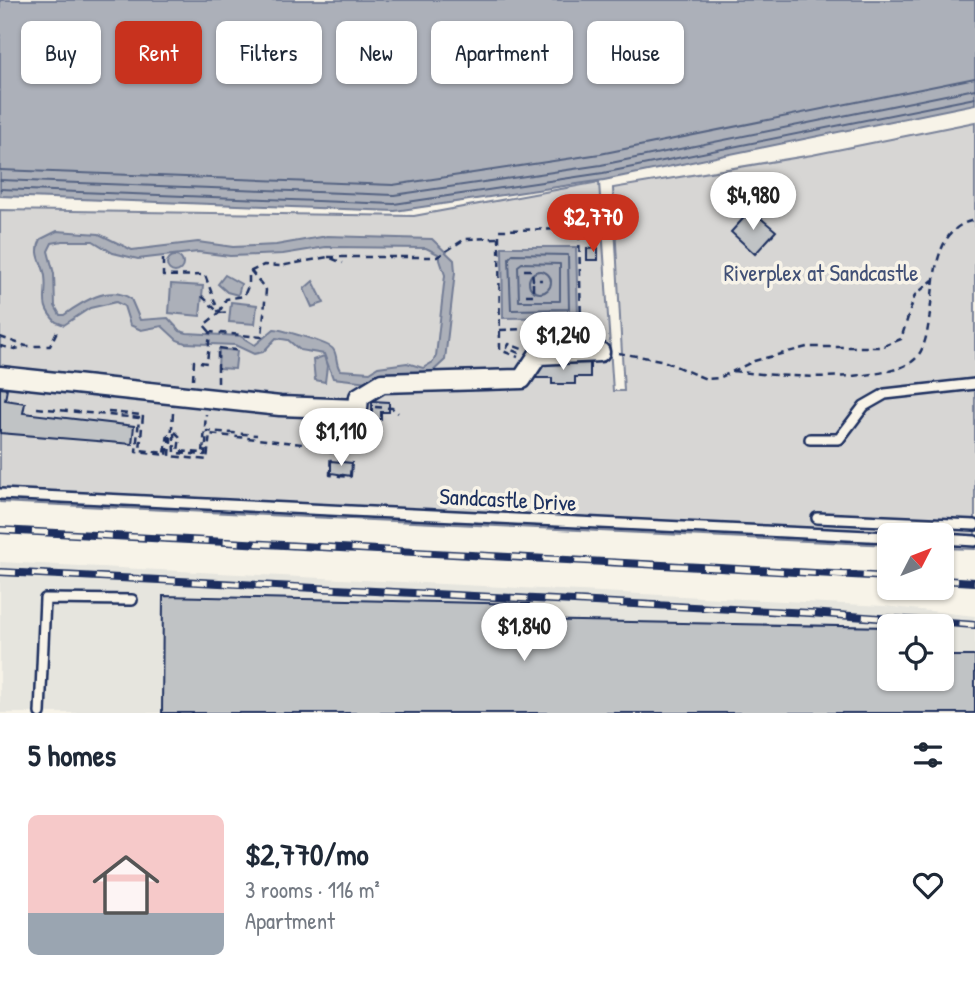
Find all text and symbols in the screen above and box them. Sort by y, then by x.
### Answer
chip: Buy [21,21,101,84]
chip: Rent [115,21,202,84]
chip: Filters [216,21,322,84]
chip: New [336,21,417,84]
chip: Apartment [431,21,573,84]
chip: House [587,21,684,84]
pin: $4,980 [696,173,810,232]
text: $4,980 [726,179,780,210]
pin: $2,770 [536,194,650,254]
text: $2,770 [563,201,623,232]
park label: Riverplex at Sandcastle [724,257,918,288]
pin: $1,240 [506,312,620,372]
text: $1,240 [536,319,590,350]
pin: $1,110 [284,408,398,468]
text: $1,110 [315,415,367,446]
street label: Sandcastle Drive [439,480,577,518]
north arrow [877,523,954,600]
map controls [877,523,954,691]
pin: $1,840 [467,604,581,663]
text: $1,840 [497,610,551,641]
button: locate [877,614,954,691]
text: 5 homes [28,735,116,775]
icon: filters [909,736,947,774]
text: $2,770/mo [245,834,369,874]
icon: home [84,843,168,927]
icon: heart [909,866,947,904]
text: 3 rooms · 116 m² [245,874,380,905]
text: Apartment [245,905,335,936]

